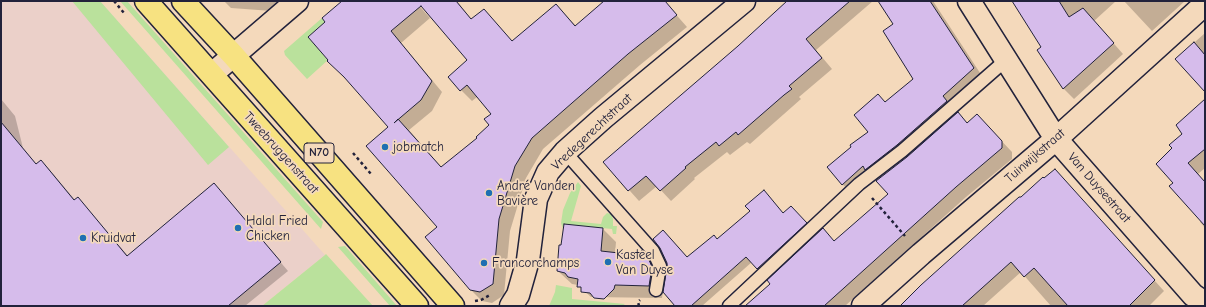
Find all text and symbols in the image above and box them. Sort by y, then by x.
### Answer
street label: Vredegerechtstraat [548,91,636,173]
street label: Tweebruggenstraat [240,109,322,197]
street label: Tuinwijkstraat [1002,126,1068,186]
place label: jobmatch [393,139,444,155]
marker: jobmatch [380,142,390,152]
road number: N70 [304,143,334,163]
street label: Van Duysestraat [1064,150,1134,226]
place label: André Vanden Bavière [497,178,575,209]
marker: André Vanden Bavière [484,188,494,198]
place label: Halal Fried Chicken [246,213,308,244]
marker: Halal Fried Chicken [233,223,243,233]
place label: Kruidvat [91,230,136,246]
marker: Kruidvat [78,233,88,243]
place label: Kasteel Van Duyse [616,247,673,278]
place label: Francorchamps [492,255,579,271]
marker: Kasteel Van Duyse [603,257,613,267]
marker: Francorchamps [479,258,489,268]

